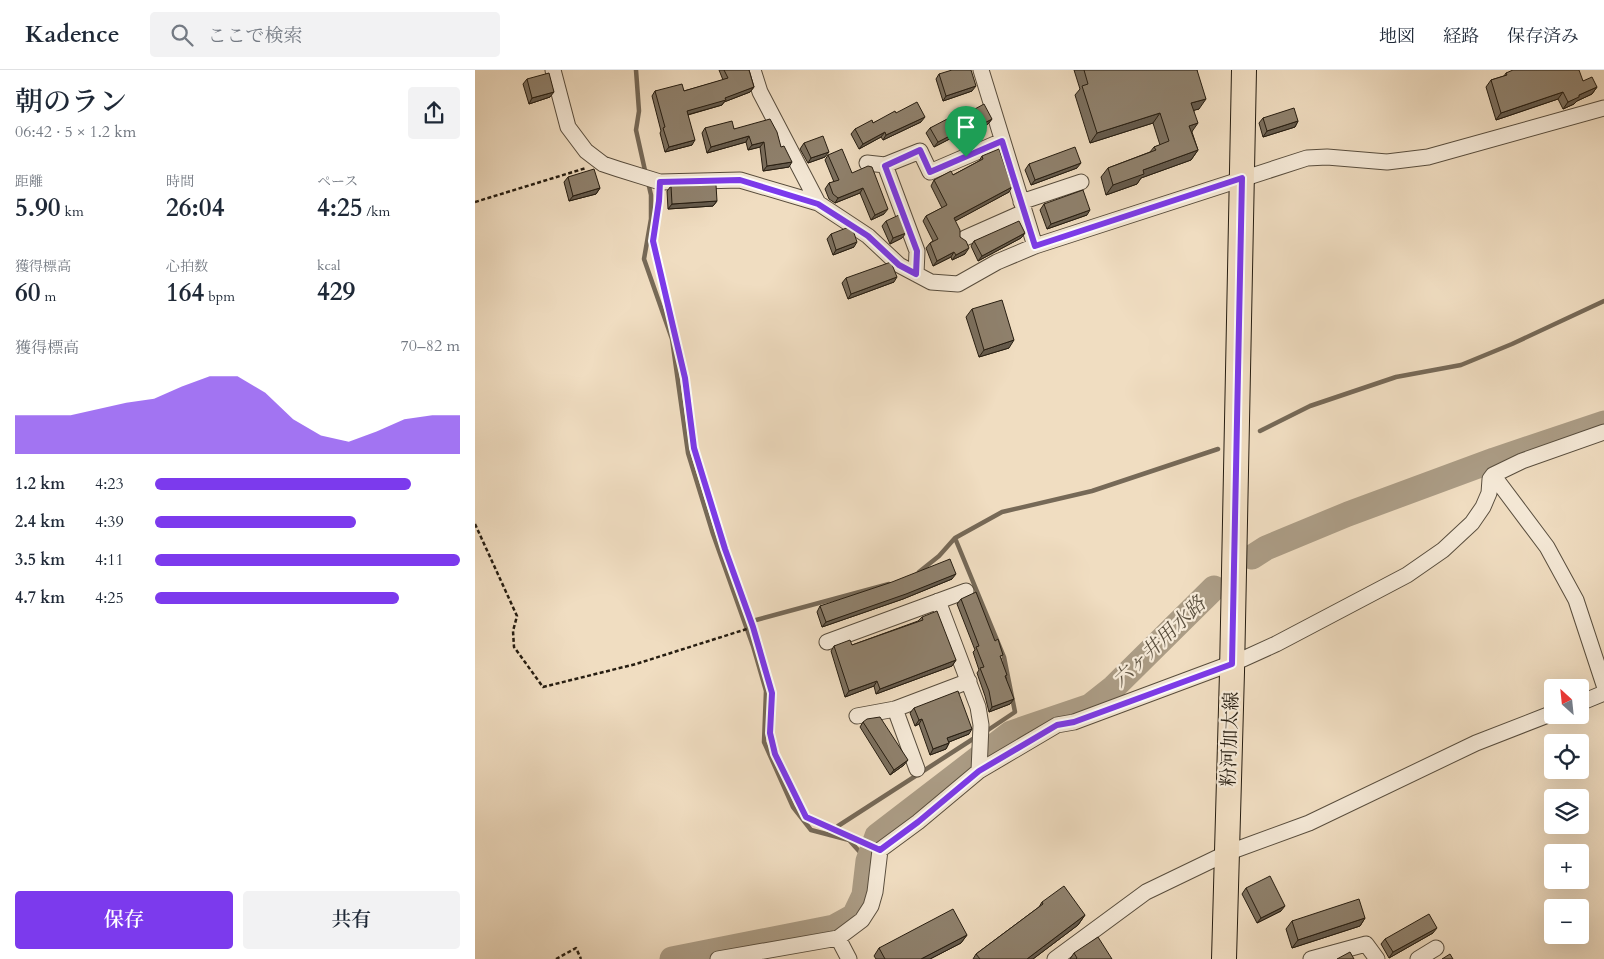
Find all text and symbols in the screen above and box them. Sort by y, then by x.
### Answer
search box [150,12,500,57]
text: Kadence [25,18,120,51]
icon: search [168,21,196,49]
text: ここで検索 [208,23,303,49]
text: 地図 [1379,24,1415,49]
text: 経路 [1443,24,1479,49]
text: 保存済み [1507,24,1579,49]
text: 朝のラン [15,83,127,121]
button: share [408,87,460,139]
pin [945,106,987,157]
icon: arrive [952,113,980,141]
text: 06:42 · 5 × 1.2 km [15,121,136,143]
text: 距離 [15,172,43,191]
text: 時間 [166,172,194,191]
text: ペース [317,172,358,191]
text: 5.90 [15,191,61,225]
text: 26:04 [166,191,224,225]
text: 4:25 [317,191,363,225]
text: km [61,202,84,221]
text: /km [363,202,390,221]
text: kcal [317,256,341,275]
text: 獲得標高 [15,257,71,276]
text: 心拍数 [166,257,208,276]
text: 429 [317,275,355,309]
text: 60 [15,276,41,310]
text: 164 [166,276,204,310]
text: m [41,287,56,306]
text: bpm [204,287,235,306]
text: 70–82 m [401,335,460,357]
text: 獲得標高 [15,337,79,359]
text: 1.2 km [15,473,65,495]
text: 4:23 [95,473,124,495]
text: 2.4 km [15,511,65,533]
text: 4:39 [95,511,124,533]
text: 3.5 km [15,549,65,571]
text: 4:11 [95,549,124,571]
text: 4.7 km [15,587,65,609]
text: 4:25 [95,587,124,609]
water label: 六ヶ井用水路 [1106,589,1213,693]
north arrow [1544,679,1589,724]
map controls [1544,679,1589,944]
street label: 粉河加太線 [1215,691,1245,787]
button: locate [1544,734,1589,779]
button: layers [1544,789,1589,834]
button: + [1544,844,1589,889]
button: 保存 [15,891,233,949]
button: 共有 [243,891,460,949]
button: − [1544,899,1589,944]

